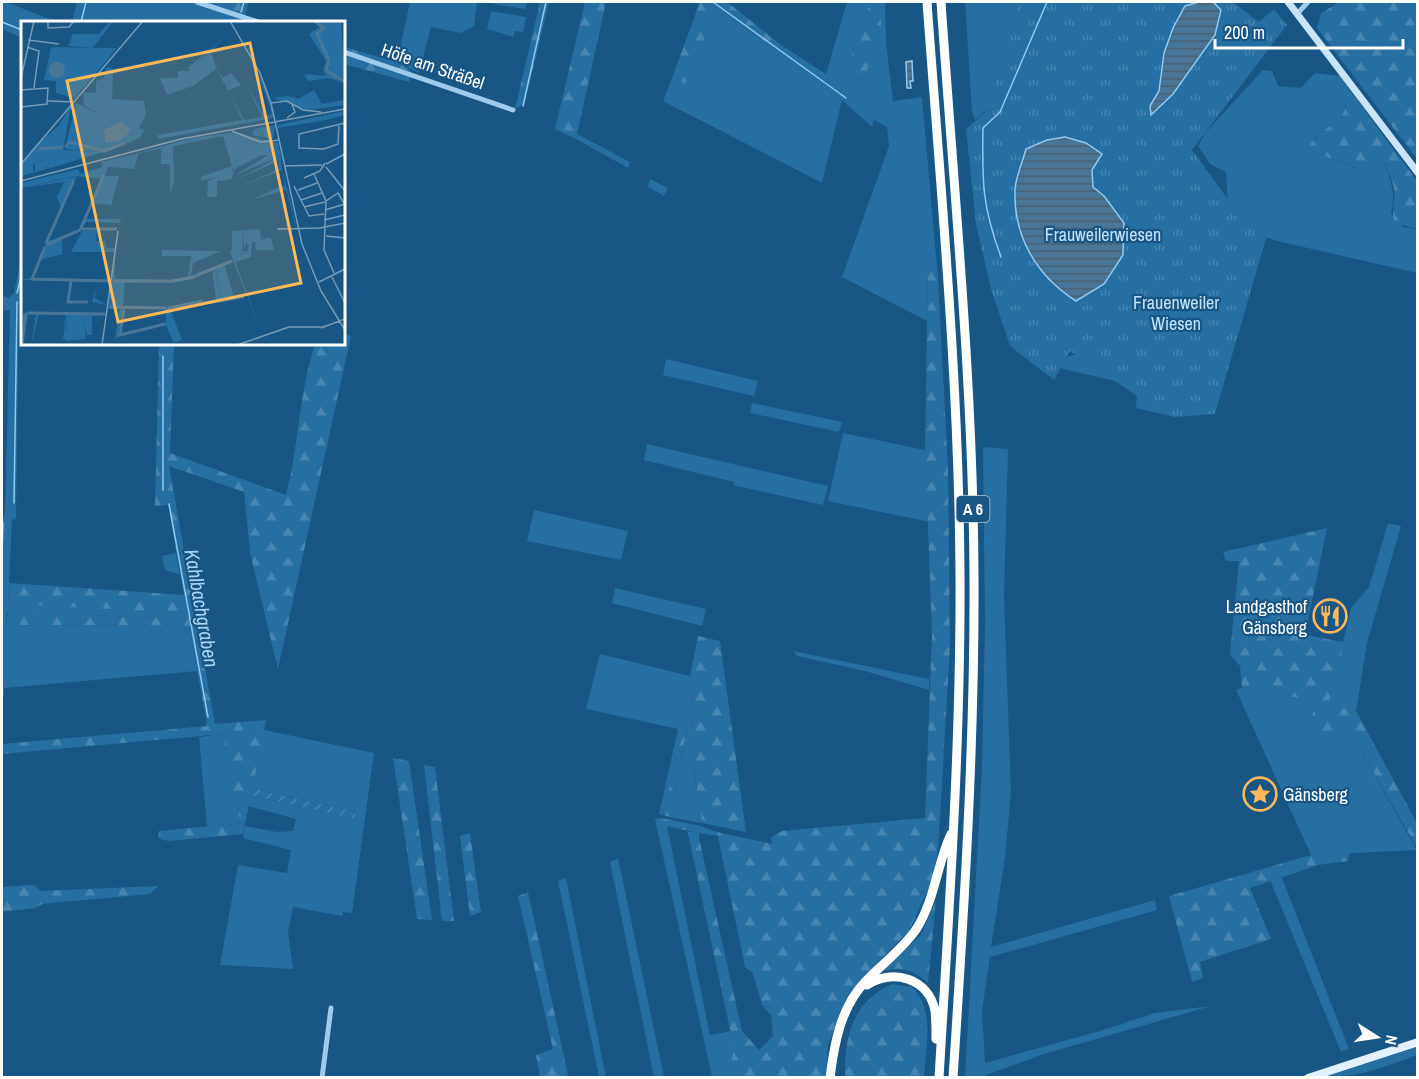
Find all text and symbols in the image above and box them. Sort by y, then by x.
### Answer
scale bar [1215,12,1402,50]
text: 200 m [1224,20,1265,45]
inset map [21,21,345,345]
street label: Höfe am Sträßel [378,37,488,95]
park label: Frauweilerwiesen [1045,222,1161,247]
park label: Frauenweiler Wiesen [1133,290,1219,336]
road number: A 6 [956,496,990,522]
water label: Kahlbachgraben [178,547,226,669]
place label: Landgasthof Gänsberg [1226,594,1308,640]
restaurant icon: Landgasthof Gänsberg [1312,598,1348,634]
place icon: Gänsberg [1242,776,1278,812]
place label: Gänsberg [1283,782,1349,807]
north arrow [1347,1007,1407,1067]
text: N [1380,1033,1403,1047]

